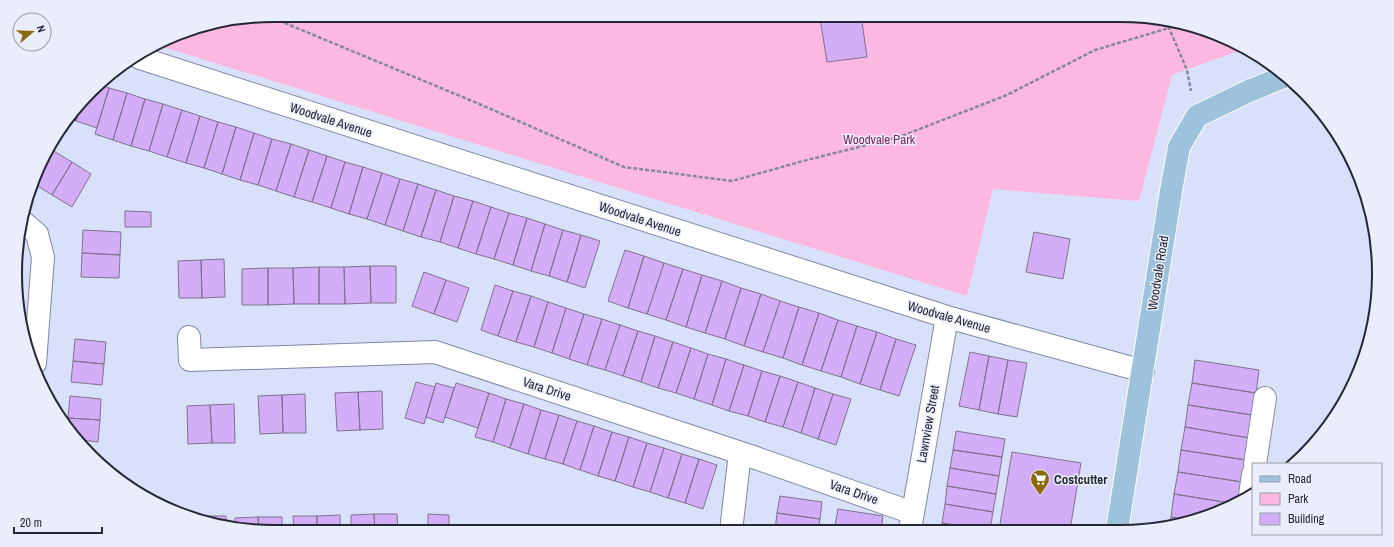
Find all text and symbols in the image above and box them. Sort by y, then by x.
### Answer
north arrow [12,12,52,52]
text: N [34,23,49,34]
street label: Woodvale Avenue [288,99,374,141]
park label: Woodvale Park [843,131,916,148]
street label: Woodvale Avenue [597,198,683,240]
street label: Woodvale Road [1144,234,1172,312]
street label: Woodvale Avenue [906,297,993,337]
street label: Vara Drive [521,373,574,405]
street label: Lawnview Street [913,384,943,464]
legend [1252,463,1382,535]
supermarket icon: Costcutter [1029,468,1051,496]
place label: Costcutter [1054,471,1108,488]
text: Road [1288,471,1312,487]
street label: Vara Drive [828,476,881,508]
text: Park [1288,491,1308,507]
scale bar [14,509,102,535]
text: Building [1288,511,1325,527]
text: 20 m [20,515,42,531]

